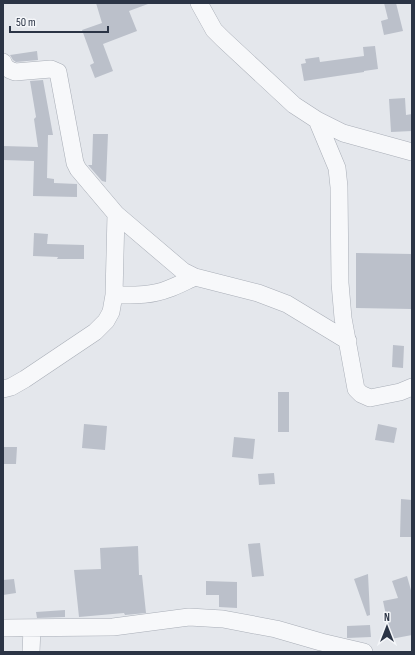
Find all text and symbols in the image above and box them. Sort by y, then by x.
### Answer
scale bar [10,8,108,34]
text: 50 m [16,15,36,30]
north arrow [367,607,407,647]
text: N [384,611,390,624]

